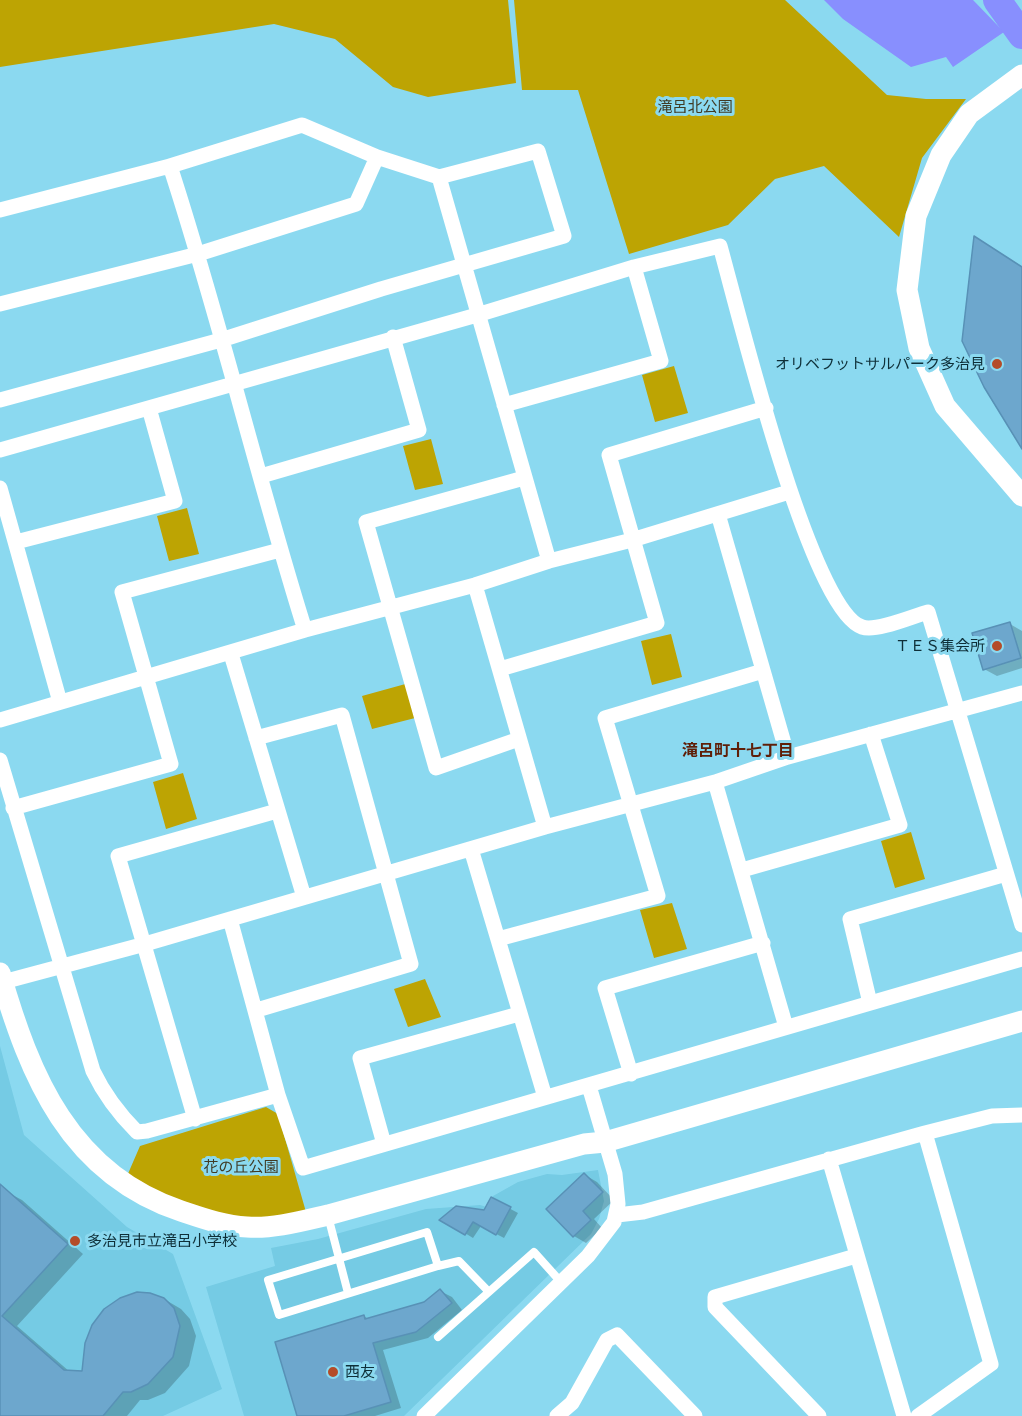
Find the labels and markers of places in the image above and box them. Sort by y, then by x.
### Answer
place label: オリベフットサルパーク多治見 [775,355,985,373]
marker: オリベフットサルパーク多治見 [990,357,1004,371]
place label: ＴＥＳ集会所 [895,637,985,655]
marker: ＴＥＳ集会所 [990,639,1004,653]
place label: 多治見市立滝呂小学校 [87,1232,237,1250]
marker: 多治見市立滝呂小学校 [68,1234,82,1248]
place label: 西友 [345,1363,375,1381]
marker: 西友 [326,1365,340,1379]

